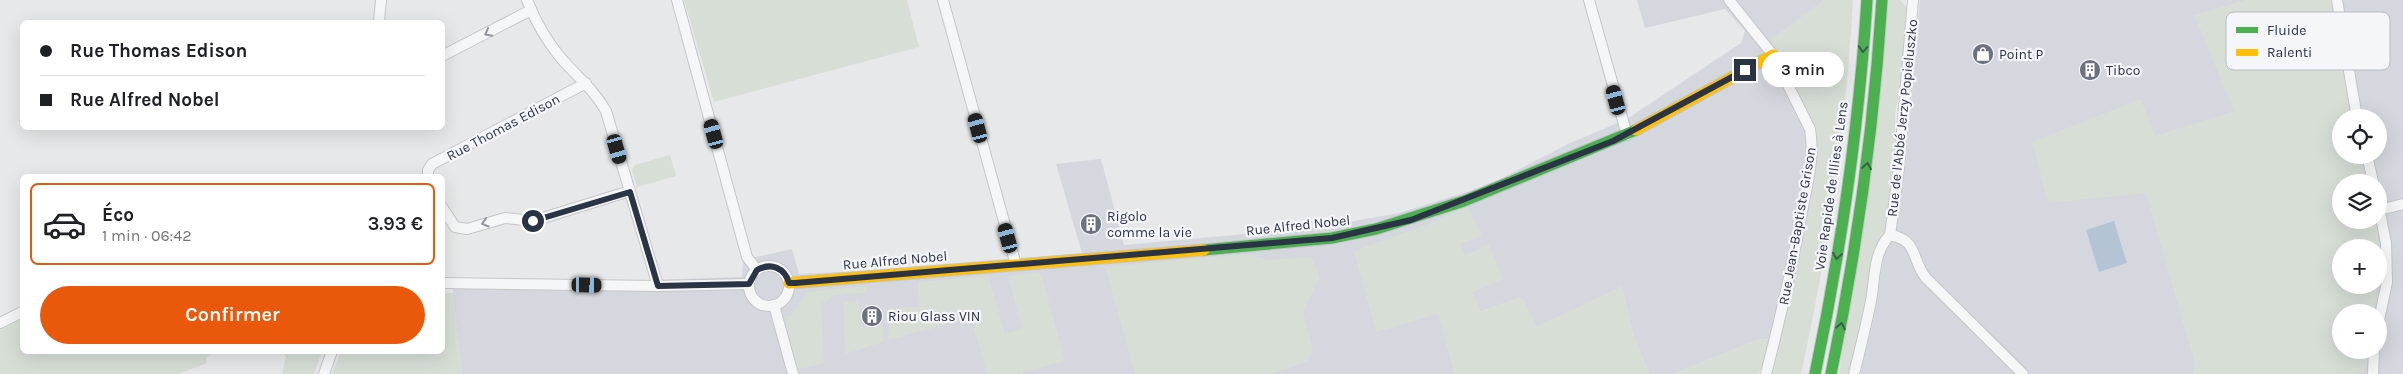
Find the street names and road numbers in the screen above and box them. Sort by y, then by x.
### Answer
street label: Rue de l'Abbé Jerzy Popieluszko [1884,18,1921,218]
street label: Rue Thomas Edison [444,90,563,165]
street label: Voie Rapide de Illies à Lens [1811,101,1852,272]
street label: Rue Jean-Baptiste Grison [1775,146,1820,307]
street label: Rue Alfred Nobel [1245,212,1351,239]
street label: Rue Alfred Nobel [842,247,948,274]

